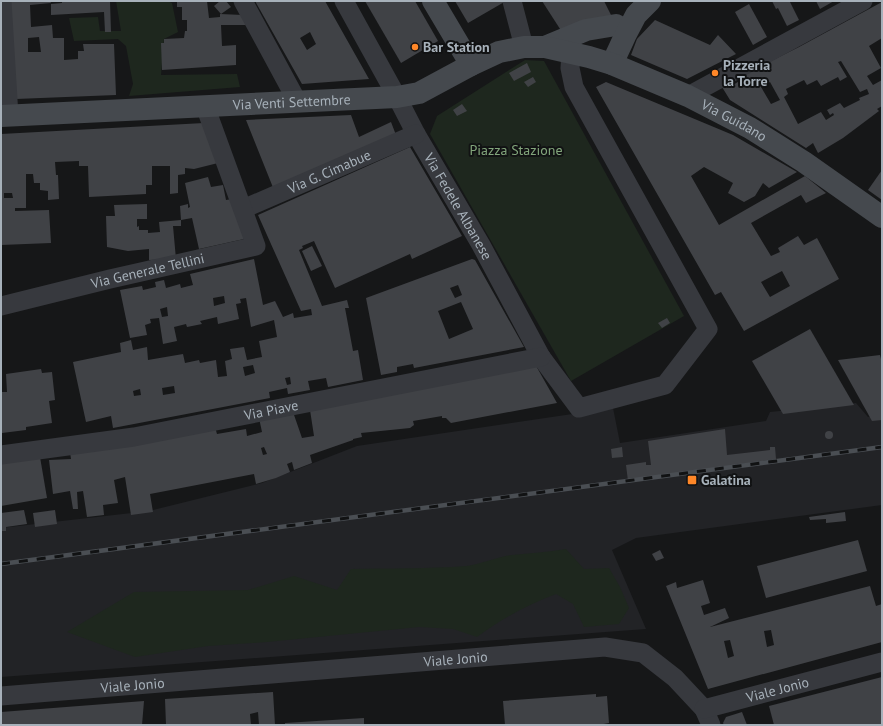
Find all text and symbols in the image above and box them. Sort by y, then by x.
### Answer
place label: Bar Station [423,38,490,56]
marker: Bar Station [410,42,420,52]
place label: Pizzeria la Torre [723,56,770,90]
marker: Pizzeria la Torre [710,68,720,78]
street label: Via Venti Settembre [231,90,351,114]
street label: Via Guidano [697,95,770,145]
park label: Piazza Stazione [469,141,563,159]
street label: Via G. Cimabue [284,146,374,198]
street label: Via Fedele Albanese [420,149,496,263]
street label: Via Generale Tellini [88,249,206,293]
street label: Via Piave [242,396,300,424]
place label: Galatina [701,471,751,489]
marker: Galatina [686,474,698,486]
street label: Viale Jonio [422,648,488,671]
street label: Viale Jonio [743,673,811,707]
street label: Viale Jonio [99,674,165,697]

